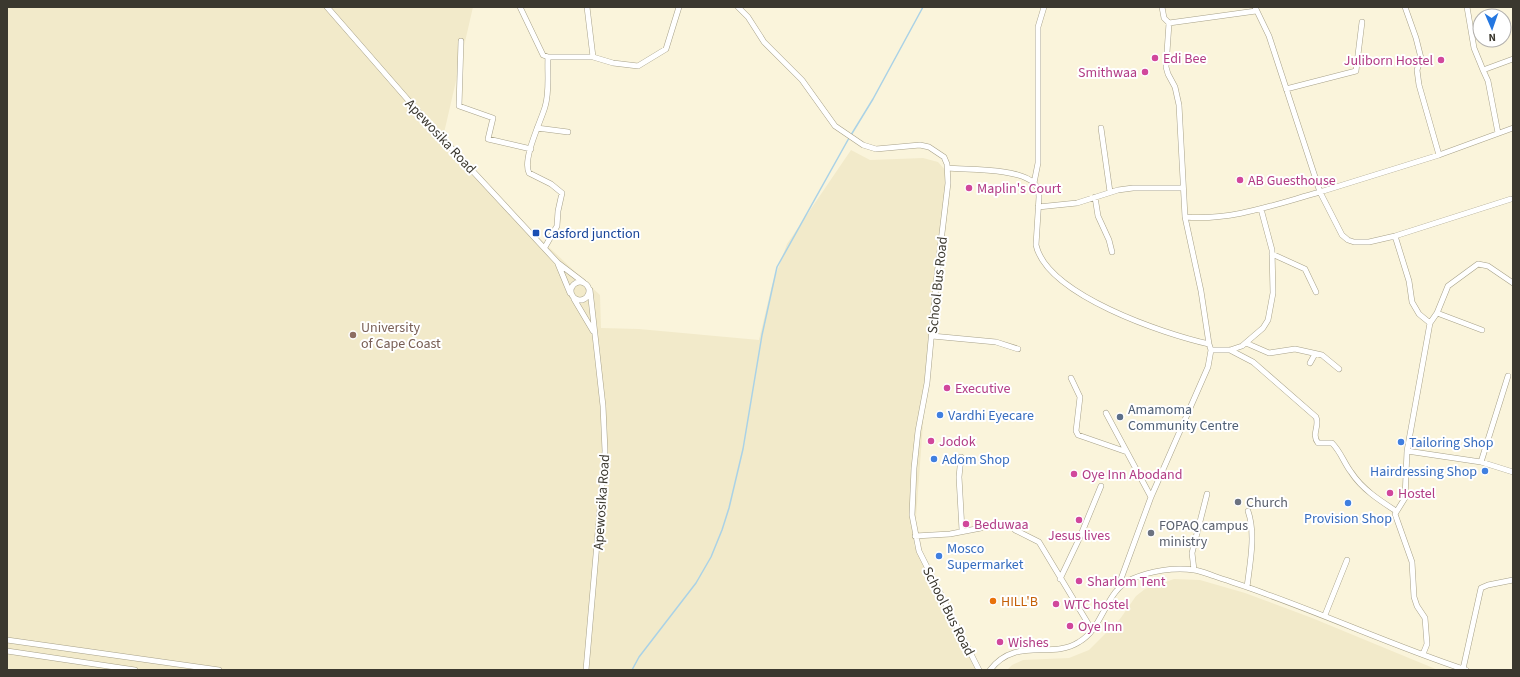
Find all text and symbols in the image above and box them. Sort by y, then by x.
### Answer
north arrow [1472,8,1512,48]
text: N [1488,30,1496,45]
place label: Edi Bee [1163,49,1206,69]
place label: Juliborn Hostel [1344,51,1433,71]
marker: Edi Bee [1150,53,1160,63]
marker: Juliborn Hostel [1436,55,1446,65]
place label: Smithwaa [1078,63,1137,83]
marker: Smithwaa [1140,67,1150,77]
street label: Apewosika Road [400,95,480,179]
place label: AB Guesthouse [1248,171,1336,191]
marker: AB Guesthouse [1235,175,1245,185]
place label: Maplin's Court [977,179,1062,199]
marker: Maplin's Court [964,183,974,193]
place label: Casford junction [544,224,640,244]
marker: Casford junction [531,228,541,238]
street label: School Bus Road [923,236,953,335]
place label: University of Cape Coast [361,318,441,354]
marker: University of Cape Coast [348,330,358,340]
place label: Executive [955,379,1011,399]
marker: Executive [942,383,952,393]
place label: Amamoma Community Centre [1128,400,1239,436]
place label: Vardhi Eyecare [948,406,1034,426]
marker: Vardhi Eyecare [935,410,945,420]
marker: Amamoma Community Centre [1115,412,1125,422]
place label: Jodok [939,432,976,452]
place label: Tailoring Shop [1409,433,1494,453]
marker: Jodok [926,436,936,446]
marker: Tailoring Shop [1396,437,1406,447]
place label: Adom Shop [942,450,1010,470]
street label: Apewosika Road [589,454,615,551]
marker: Adom Shop [929,454,939,464]
place label: Hairdressing Shop [1370,462,1477,482]
place label: Oye Inn Abodand [1082,465,1183,485]
marker: Hairdressing Shop [1480,466,1490,476]
marker: Oye Inn Abodand [1069,469,1079,479]
place label: Hostel [1398,484,1436,504]
marker: Hostel [1385,488,1395,498]
place label: Church [1246,493,1288,513]
marker: Church [1233,497,1243,507]
marker: Provision Shop [1343,498,1353,508]
place label: Provision Shop [1304,509,1392,529]
place label: Beduwaa [974,515,1029,535]
marker: Jesus lives [1074,515,1084,525]
place label: FOPAQ campus ministry [1159,516,1248,552]
marker: Beduwaa [961,519,971,529]
place label: Jesus lives [1048,526,1110,546]
marker: FOPAQ campus ministry [1146,528,1156,538]
place label: Mosco Supermarket [947,539,1024,575]
marker: Mosco Supermarket [934,551,944,561]
street label: School Bus Road [917,563,979,659]
place label: Sharlom Tent [1087,572,1166,592]
marker: Sharlom Tent [1074,576,1084,586]
place label: HILL'B [1001,592,1038,612]
place label: WTC hostel [1064,595,1129,615]
marker: HILL'B [988,596,998,606]
marker: WTC hostel [1051,599,1061,609]
place label: Oye Inn [1078,617,1123,637]
marker: Oye Inn [1065,621,1075,631]
place label: Wishes [1008,633,1049,653]
marker: Wishes [995,637,1005,647]

